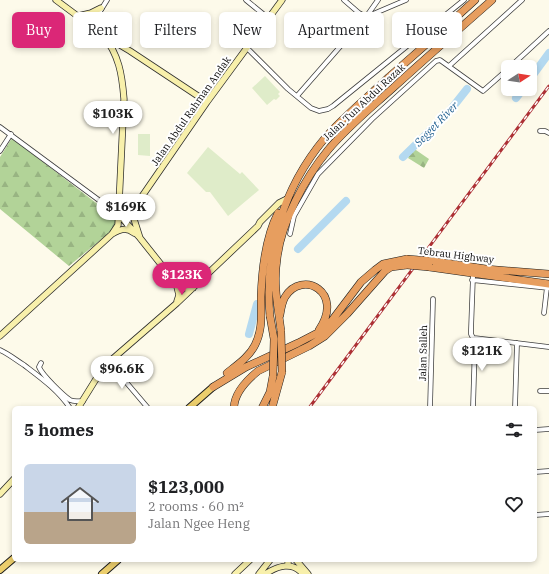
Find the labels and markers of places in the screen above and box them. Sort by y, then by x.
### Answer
pin: $103K [85,101,141,135]
pin: $169K [98,194,154,228]
pin: $123K [154,262,210,296]
pin: $121K [454,338,510,372]
pin: $96.6K [89,356,155,390]

